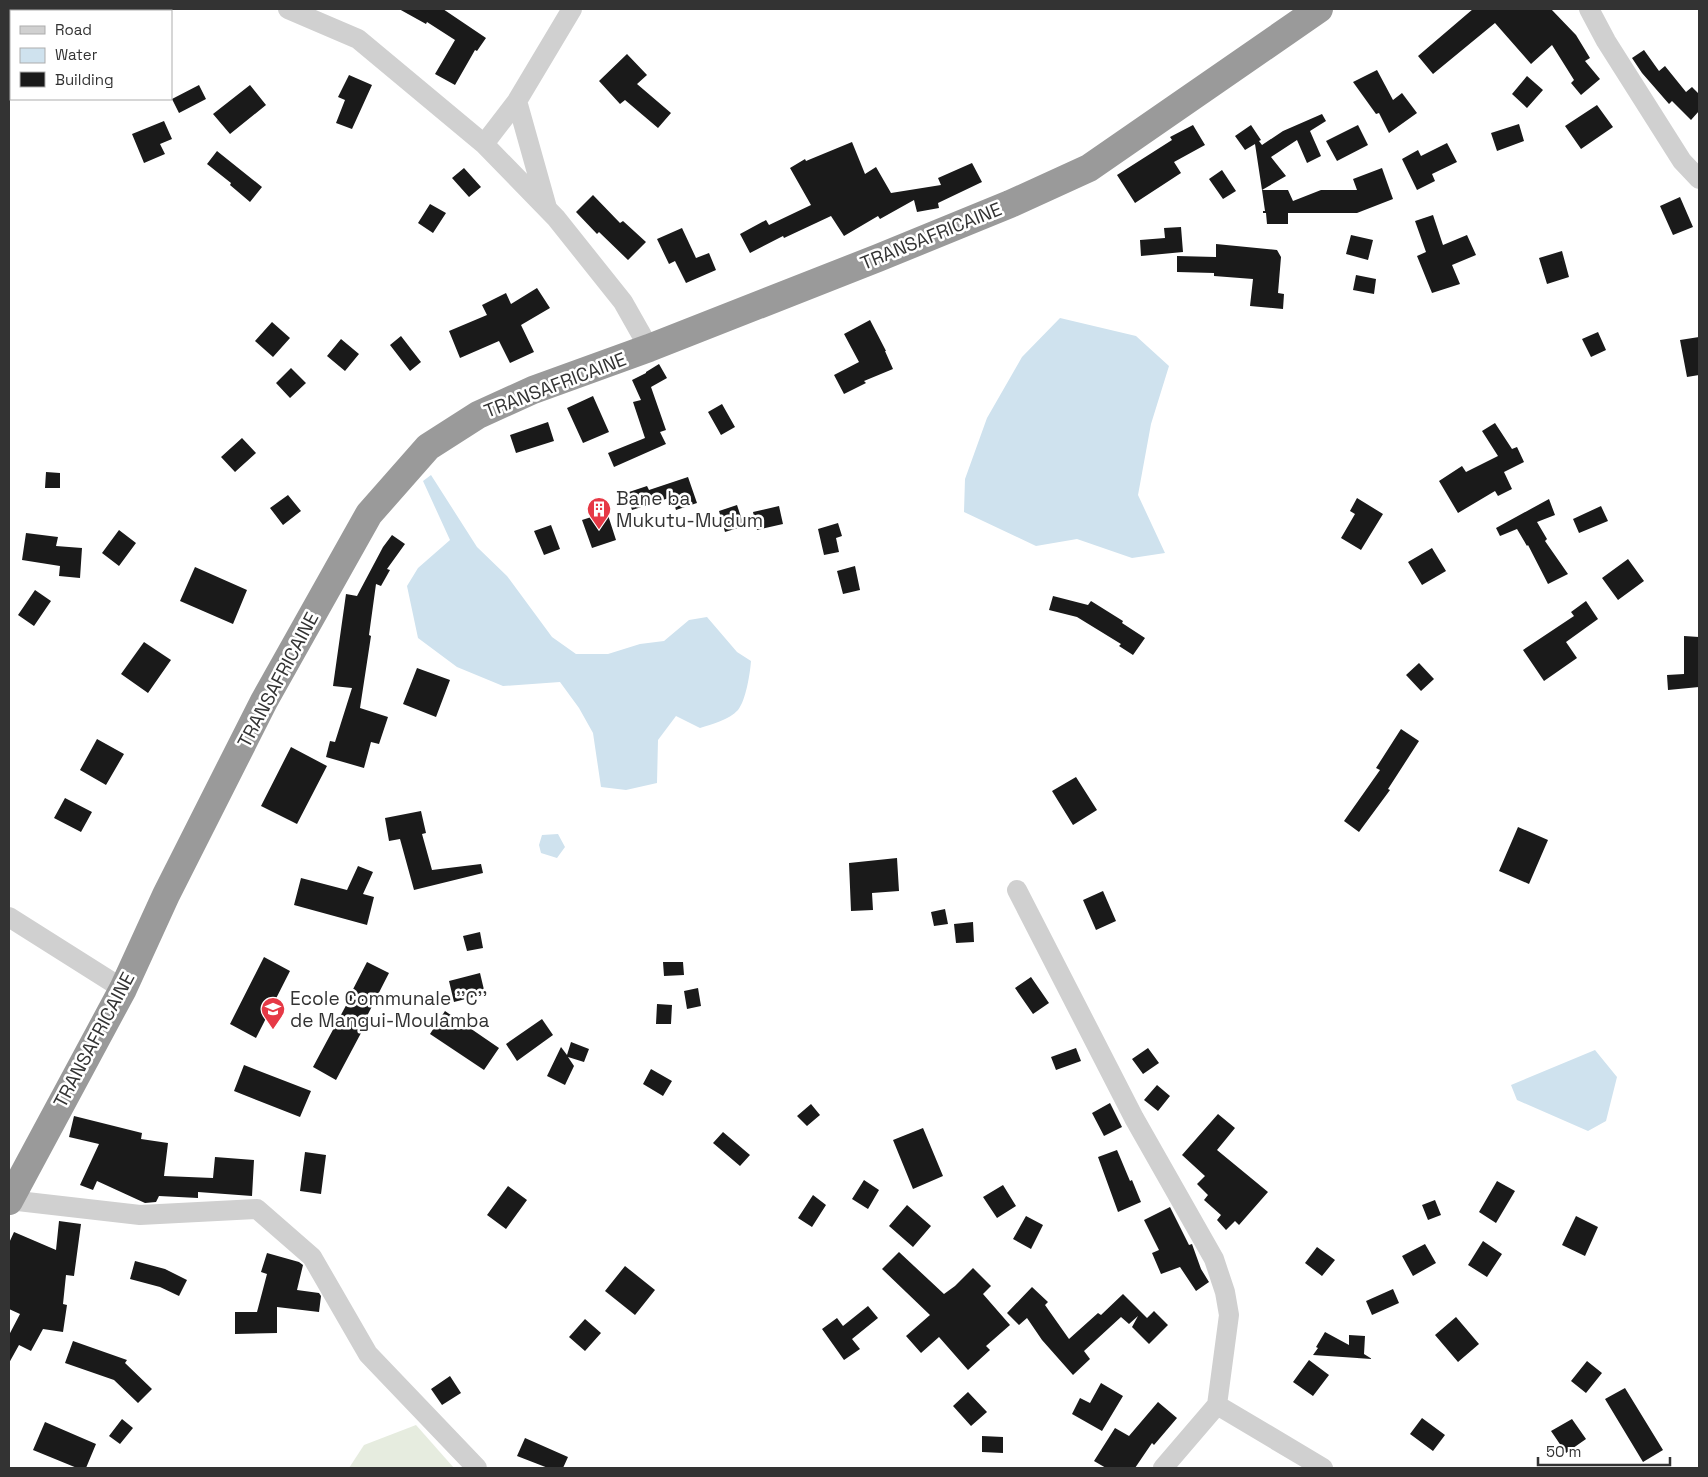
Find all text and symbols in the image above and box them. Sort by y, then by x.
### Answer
legend [10,10,172,100]
text: Road [55,20,92,39]
text: Water [55,45,98,64]
text: Building [55,70,114,89]
street label: TRANSAFRICAINE [857,196,1005,276]
street label: TRANSAFRICAINE [480,346,630,424]
place label: Bane ba Mukutu-Mudum [616,486,763,533]
building icon: Bane ba Mukutu-Mudum [586,496,612,530]
street label: TRANSAFRICAINE [232,608,324,752]
street label: TRANSAFRICAINE [48,968,140,1112]
place label: Ecole Communale ''C'' de Mangui-Moulamba [290,986,489,1033]
school or university icon: Ecole Communale ''C'' de Mangui-Moulamba [260,996,286,1030]
scale bar [1538,1434,1670,1466]
text: 50 m [1546,1442,1581,1461]

